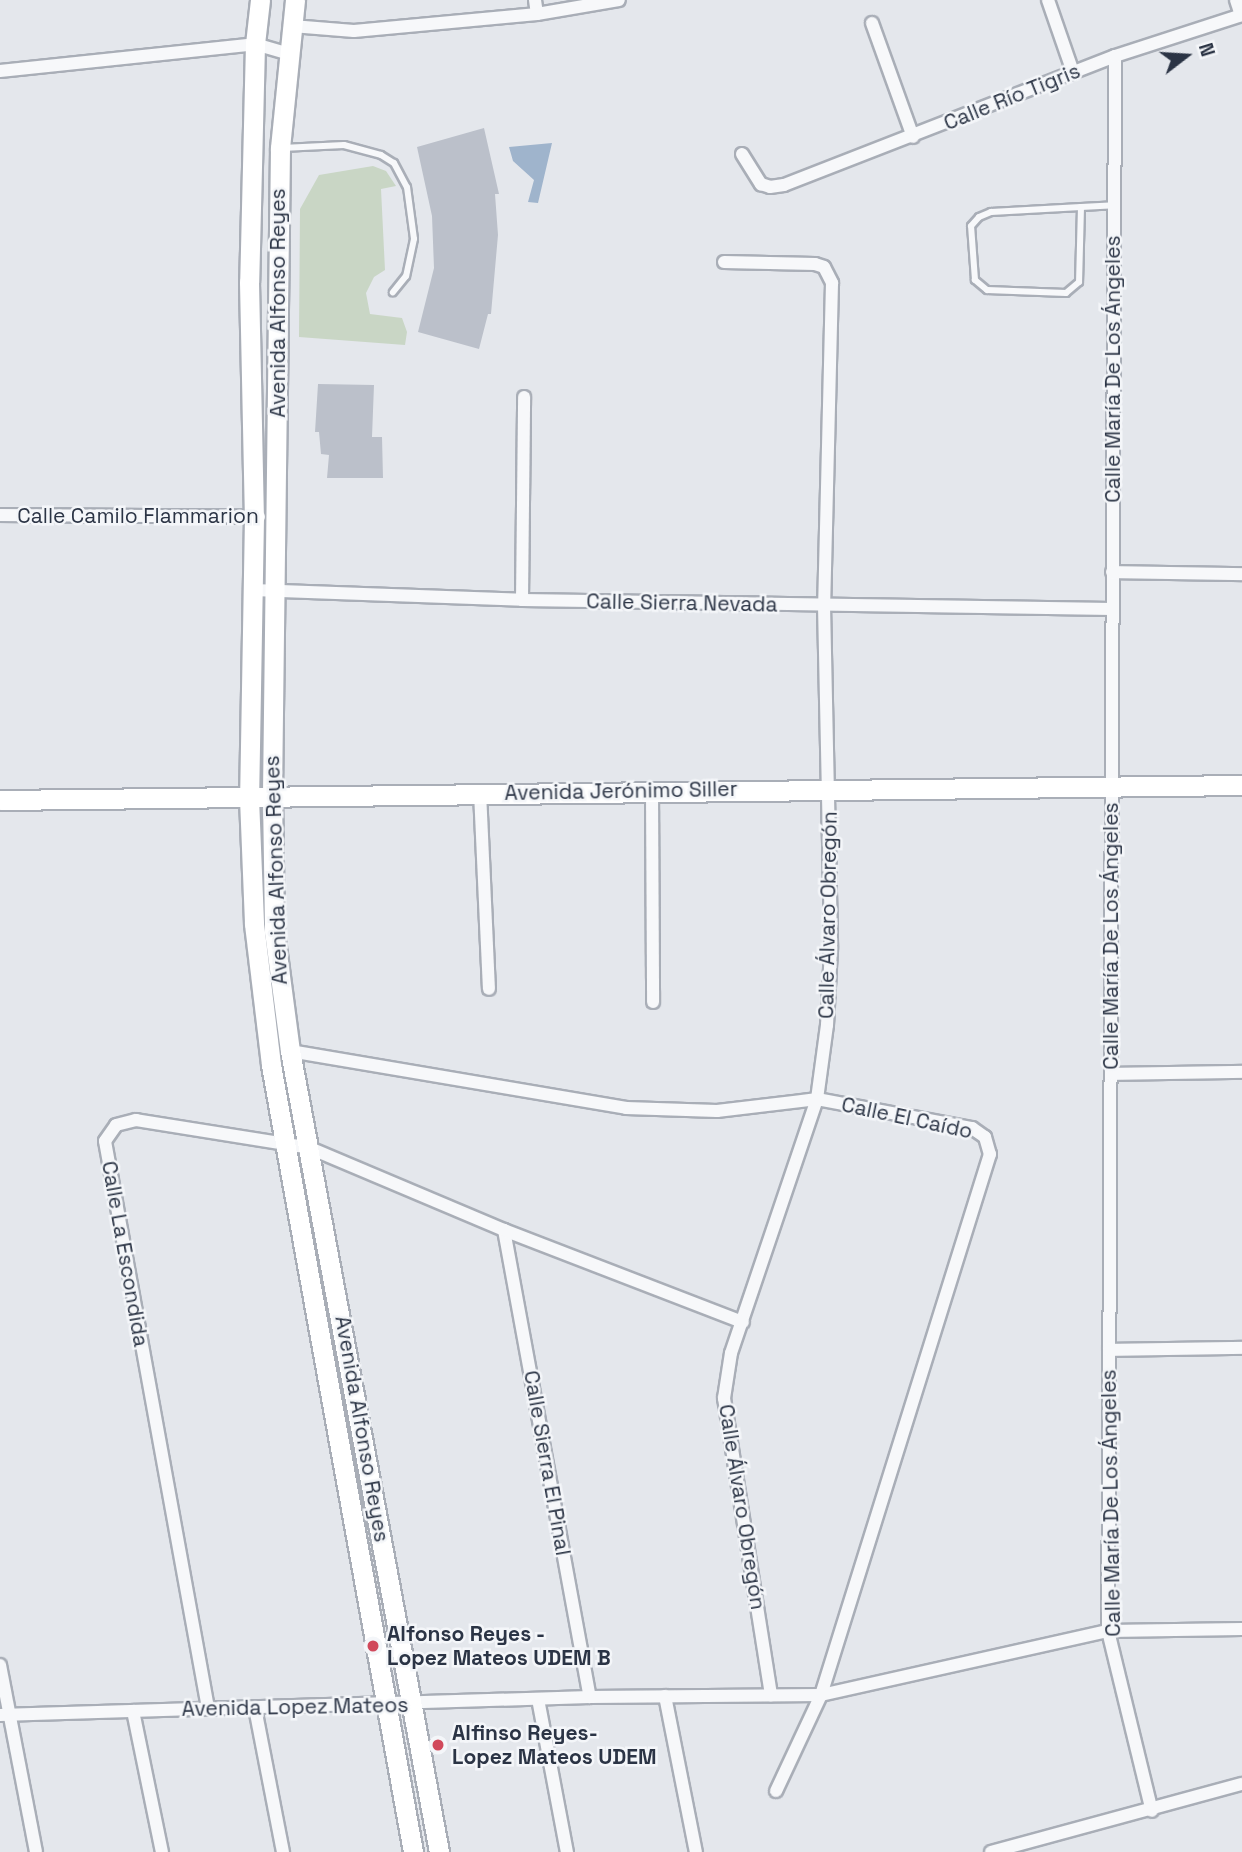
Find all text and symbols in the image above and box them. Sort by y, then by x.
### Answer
north arrow [1151,21,1221,91]
text: N [1193,40,1220,59]
street label: Calle Río Tigris [940,58,1084,136]
street label: Avenida Alfonso Reyes [265,188,291,418]
street label: Calle María De Los Ángeles [1100,235,1126,503]
street label: Calle Camilo Flammarion [17,503,259,529]
street label: Calle Sierra Nevada [586,589,778,617]
street label: Avenida Alfonso Reyes [259,755,293,985]
street label: Avenida Jerónimo Siller [504,776,738,806]
street label: Calle María De Los Ángeles [1098,802,1124,1070]
street label: Calle Álvaro Obregón [814,811,842,1019]
street label: Calle El Caído [839,1092,975,1144]
street label: Calle La Escondida [96,1159,154,1349]
street label: Avenida Alfonso Reyes [330,1314,394,1544]
street label: Calle Sierra El Pinal [518,1369,576,1557]
street label: Calle María De Los Ángeles [1096,1369,1126,1637]
street label: Calle Álvaro Obregón [713,1402,771,1612]
place label: Alfonso Reyes - Lopez Mateos UDEM B [387,1621,611,1671]
marker: Alfonso Reyes - Lopez Mateos UDEM B [365,1638,381,1654]
street label: Avenida Lopez Mateos [181,1692,409,1722]
place label: Alfinso Reyes- Lopez Mateos UDEM [452,1720,656,1770]
marker: Alfinso Reyes- Lopez Mateos UDEM [430,1737,446,1753]

